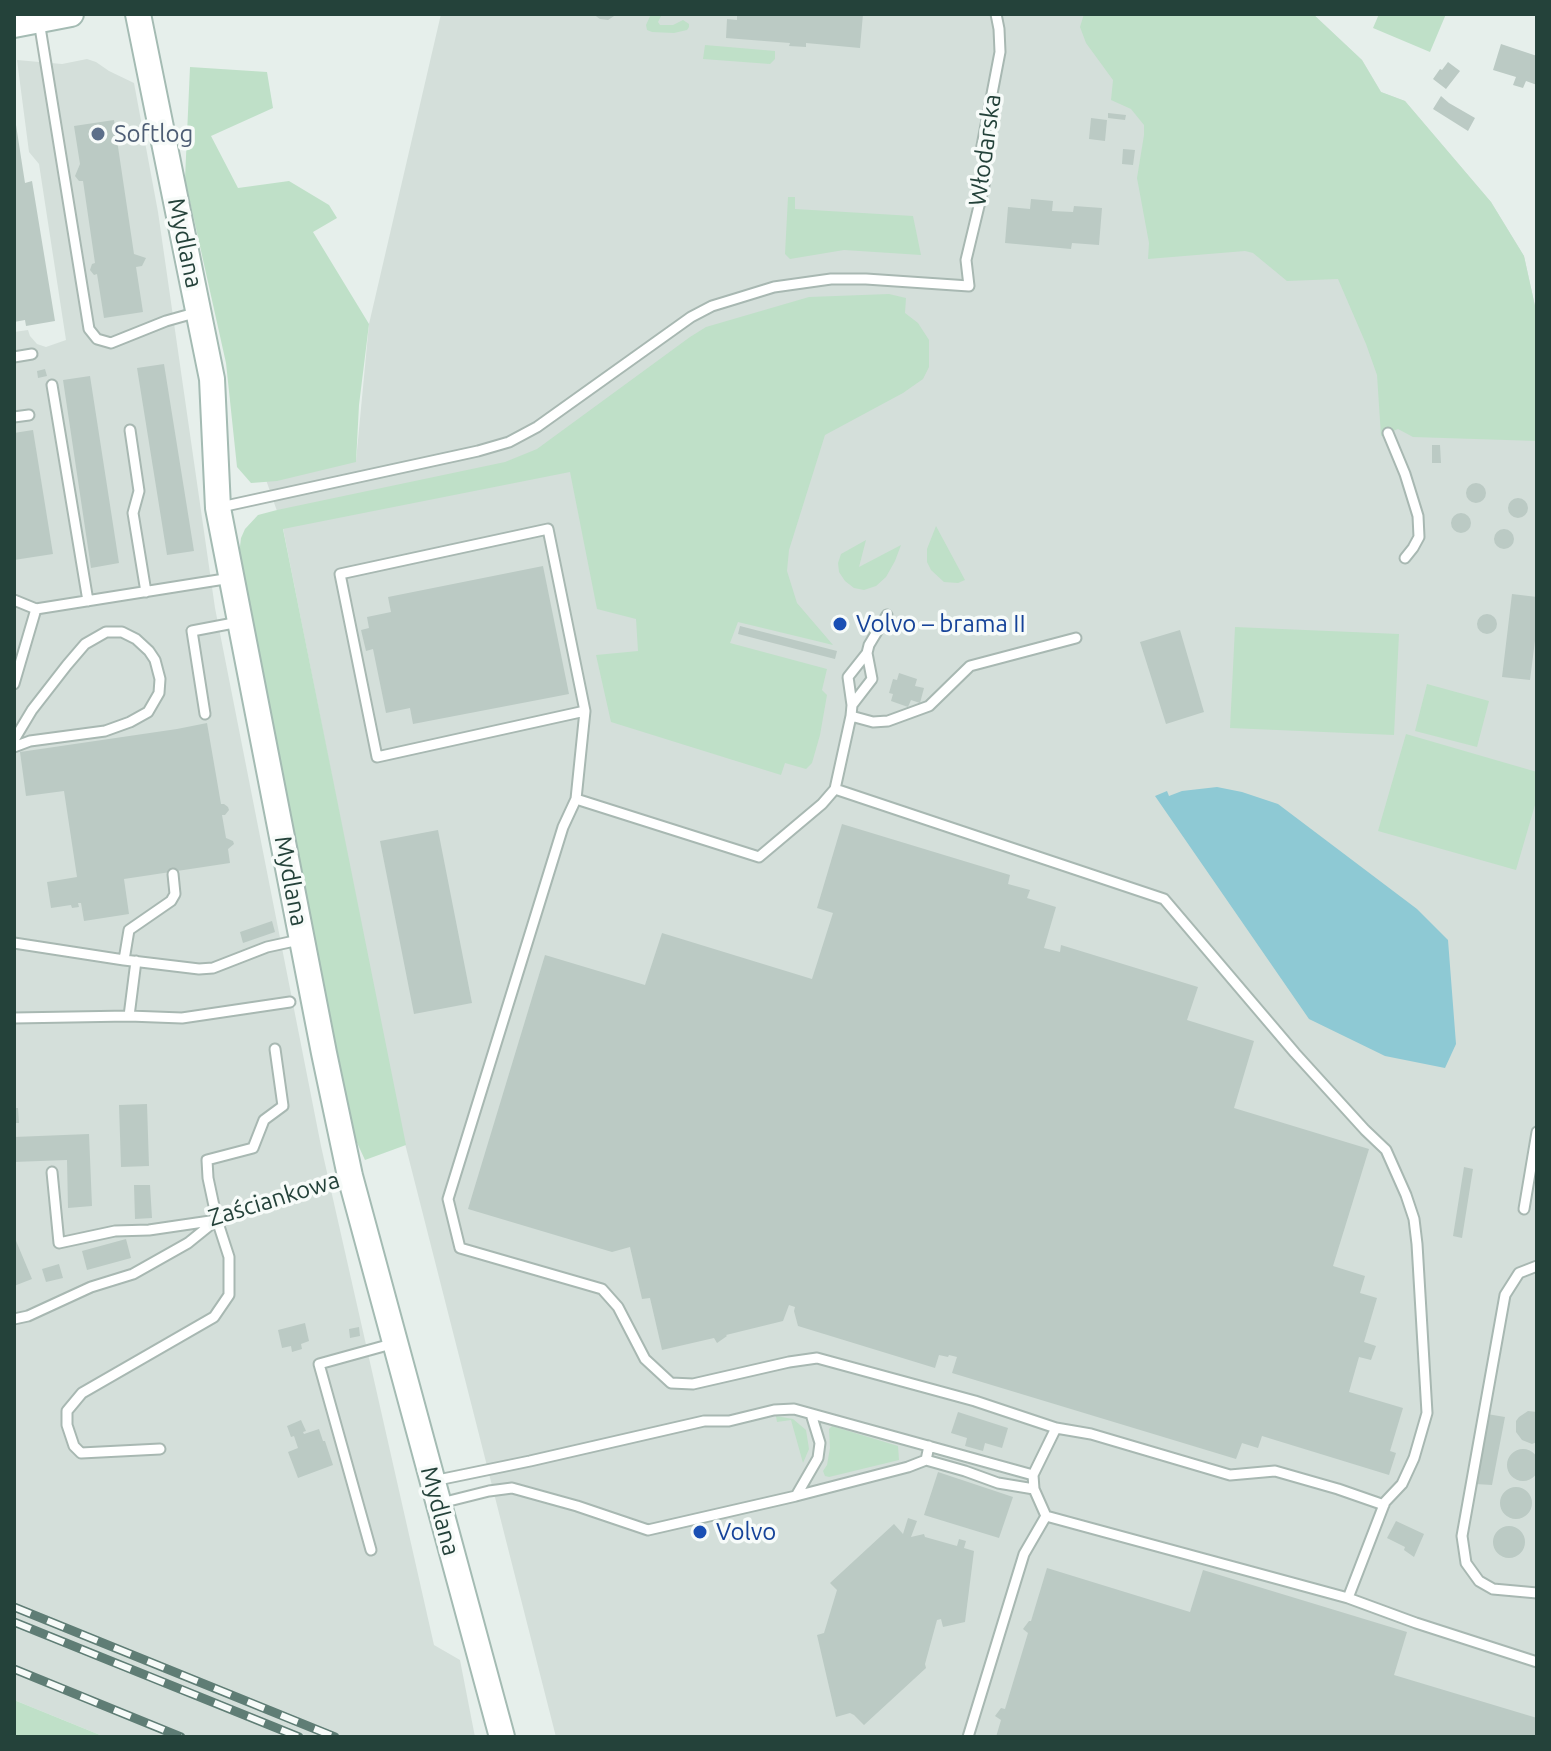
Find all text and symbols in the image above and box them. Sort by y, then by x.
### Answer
street label: Włodarska [963,92,1007,208]
place label: Softlog [114,120,193,148]
marker: Softlog [89,125,107,143]
street label: Mydlana [161,195,209,291]
place label: Volvo – brama II [856,610,1026,638]
marker: Volvo – brama II [831,615,849,633]
street label: Mydlana [268,834,314,928]
street label: Zaściankowa [205,1165,343,1233]
street label: Mydlana [414,1463,466,1559]
place label: Volvo [716,1518,776,1546]
marker: Volvo [691,1523,709,1541]

